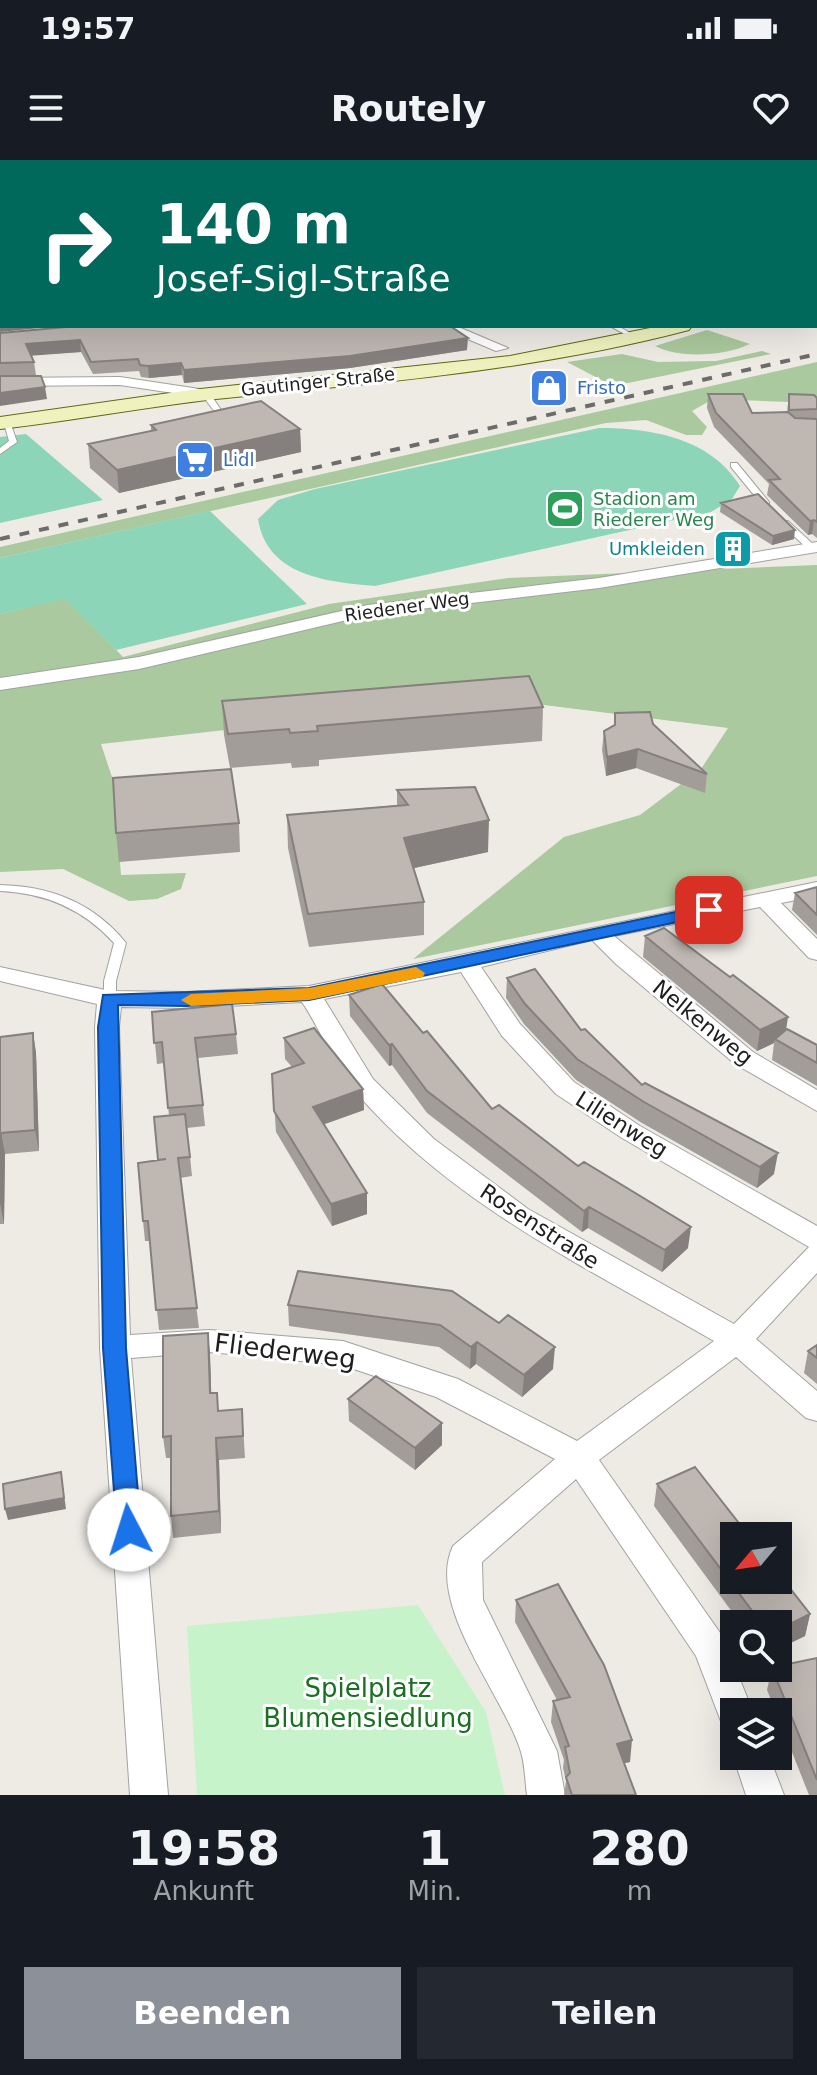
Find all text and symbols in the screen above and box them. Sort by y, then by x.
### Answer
text: 19:57 [40,11,136,46]
icon: menu [24,86,68,130]
icon: heart [749,86,793,130]
text: Routely [331,88,486,129]
text: 140 m [156,191,351,256]
icon: right [24,192,128,296]
text: Josef-Sigl-Straße [156,258,451,299]
street label: Gautinger Straße [240,363,396,400]
shop icon: Fristo [528,367,570,409]
place label: Fristo [577,377,626,398]
supermarket icon: Lidl [174,439,216,481]
place label: Lidl [223,449,254,470]
sports icon: Stadion am Riederer Weg [544,488,586,530]
place label: Stadion am Riederer Weg [593,488,715,530]
building icon: Umkleiden [712,528,754,570]
place label: Umkleiden [609,538,705,559]
street label: Riedener Weg [343,587,471,626]
pin [675,876,743,944]
icon: arrive [687,888,731,932]
street label: Nelkenweg [648,975,758,1070]
street label: Lilienweg [571,1086,672,1162]
street label: Rosenstraße [476,1179,604,1274]
street label: Fliederweg [213,1327,357,1375]
position arrow [87,1488,171,1572]
north arrow [720,1522,792,1594]
map controls [720,1522,792,1770]
button: search [720,1610,792,1682]
park label: Spielplatz Blumensiedlung [263,1673,473,1733]
button: layers [720,1698,792,1770]
text: 19:58 [127,1820,280,1876]
text: 1 [418,1820,451,1876]
text: 280 [589,1820,690,1876]
text: Ankunft [154,1876,254,1906]
text: Min. [408,1876,462,1906]
text: m [627,1876,652,1906]
button: Beenden [24,1967,401,2059]
button: Teilen [417,1967,793,2059]

